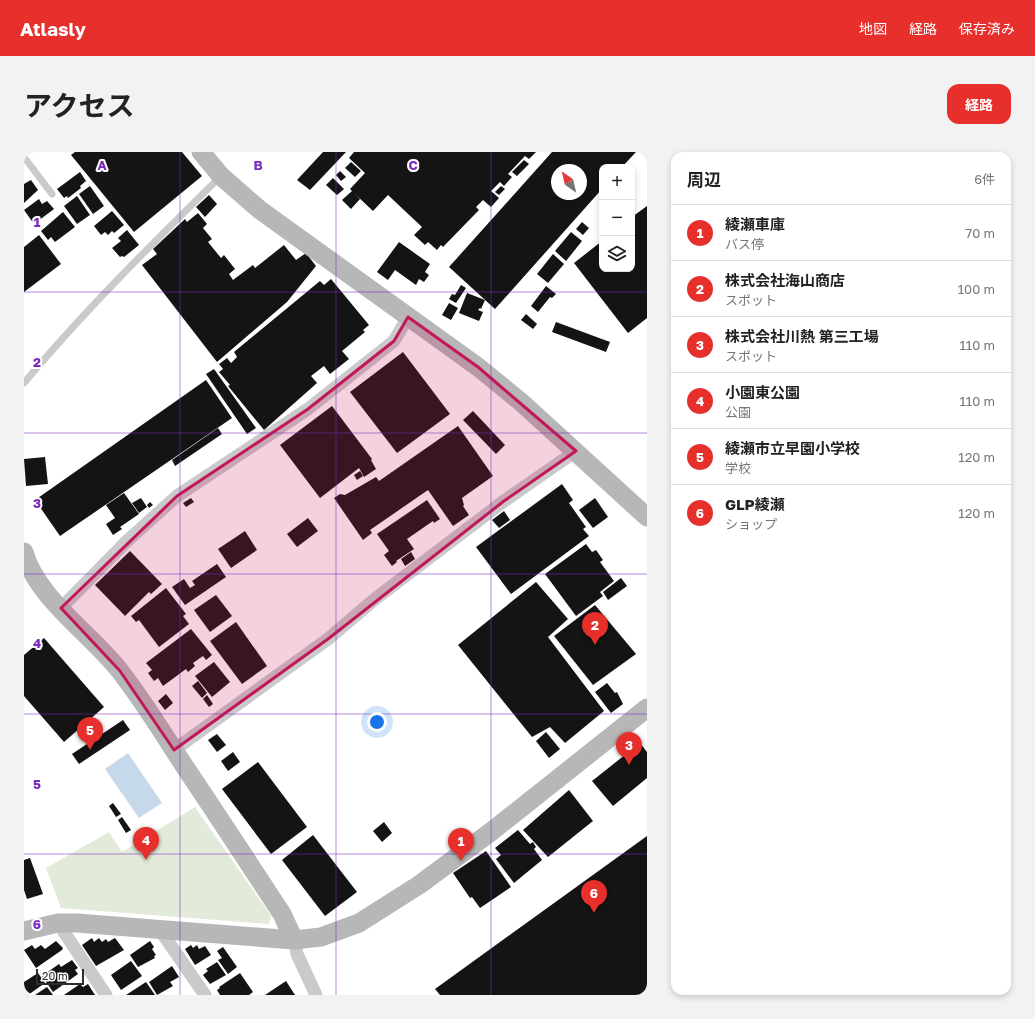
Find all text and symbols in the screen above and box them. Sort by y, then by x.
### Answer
text: Atlasly [20,17,86,40]
text: 地図 [859,20,887,37]
text: 経路 [909,20,937,37]
text: 保存済み [959,20,1015,37]
button: 経路 [947,84,1011,124]
text: アクセス [24,89,135,122]
text: A [97,157,107,173]
text: B [253,157,263,173]
text: C [408,157,418,173]
north arrow [551,164,587,200]
map controls [599,164,635,272]
button: + [599,164,635,200]
text: 周辺 [687,169,721,190]
text: 6件 [974,171,995,187]
button: − [599,200,635,236]
text: 1 [34,214,41,230]
text: 綾瀬車庫 [725,215,785,233]
text: 1 [697,225,703,241]
text: 70 m [965,225,995,241]
button: layers [599,236,635,272]
text: バス停 [725,236,764,252]
text: 株式会社海山商店 [725,271,845,289]
text: 2 [696,281,704,297]
text: 100 m [958,281,995,297]
text: スポット [725,292,777,308]
text: 株式会社川熱 第三工場 [725,327,879,345]
text: 3 [696,337,704,353]
text: 110 m [960,337,995,353]
text: スポット [725,348,777,364]
text: 2 [33,354,41,370]
text: 小園東公園 [725,383,800,401]
text: 4 [696,393,704,409]
text: 110 m [960,393,995,409]
text: 公園 [725,404,751,420]
text: 綾瀬市立早園小学校 [725,439,860,457]
text: 5 [696,449,704,465]
text: 120 m [958,449,995,465]
text: 学校 [725,460,751,476]
text: 3 [33,495,41,511]
text: GLP綾瀬 [725,495,785,513]
text: 6 [696,505,704,521]
text: 120 m [958,505,995,521]
text: ショップ [725,516,777,532]
pin: 2 [582,612,608,645]
text: 4 [33,635,41,651]
your location [367,712,387,732]
pin: 5 [77,717,103,750]
pin: 3 [616,732,642,765]
text: 5 [33,776,41,792]
pin: 4 [133,827,159,860]
pin: 1 [448,828,474,861]
pin: 6 [581,880,607,913]
text: 6 [33,916,41,932]
scale bar [36,967,84,986]
text: 20 m [42,969,68,982]

